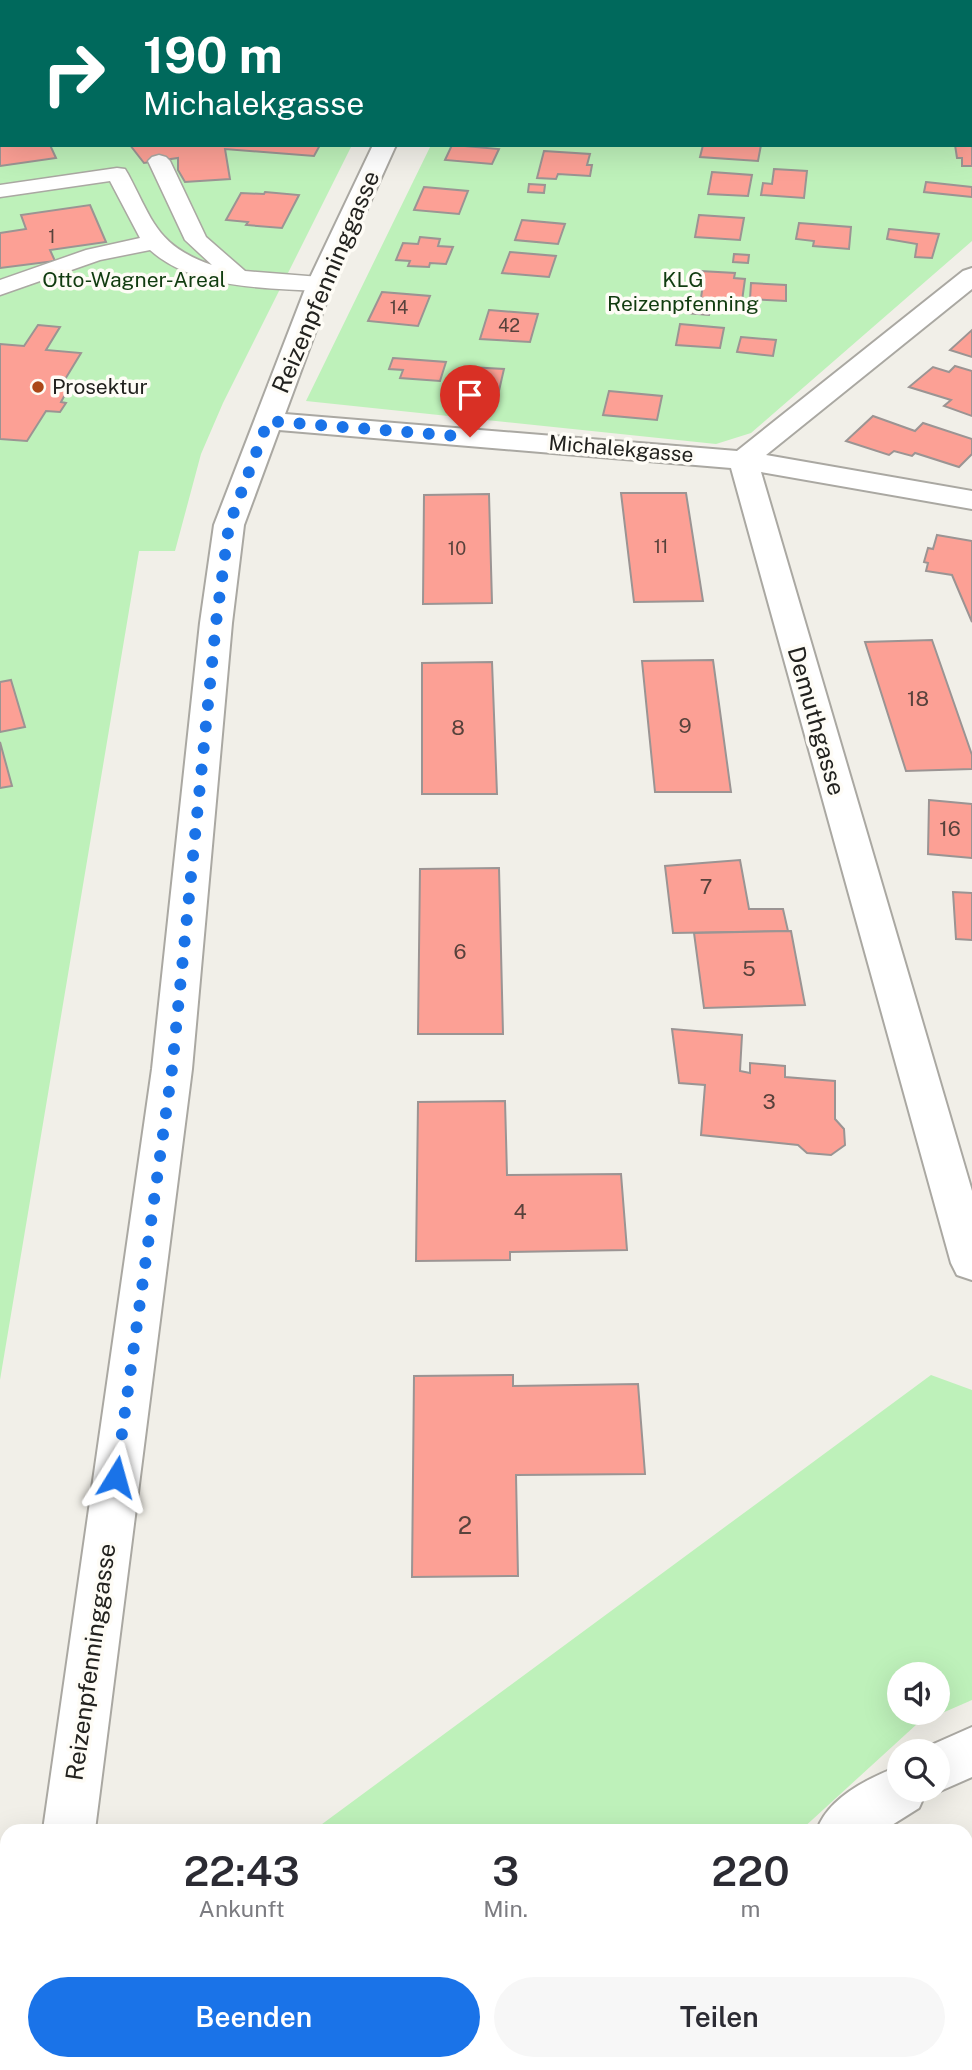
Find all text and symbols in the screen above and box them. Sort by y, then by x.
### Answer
text: 190 m [143,26,283,84]
icon: right [28,28,119,119]
text: Michalekgasse [143,85,364,122]
street label: Reizenpfenninggasse [266,166,385,397]
house number: 1 [48,226,56,247]
park label: Otto-Wagner-Areal [42,267,226,292]
park label: KLG Reizenpfenning [607,267,759,316]
house number: 14 [390,297,408,318]
house number: 42 [498,315,520,336]
pin [440,365,500,437]
place label: Prosektur [52,374,148,399]
icon: arrive [451,376,489,414]
marker: Prosektur [30,379,46,395]
street label: Michalekgasse [548,430,694,467]
house number: 11 [654,536,668,557]
house number: 10 [448,538,466,559]
street label: Demuthgasse [782,643,852,798]
house number: 18 [907,686,929,711]
house number: 9 [678,713,692,738]
house number: 8 [451,715,465,740]
house number: 16 [939,816,961,841]
house number: 7 [700,874,712,899]
house number: 6 [453,939,467,964]
house number: 5 [742,956,756,981]
house number: 3 [762,1089,776,1114]
house number: 4 [513,1199,527,1224]
position arrow [79,1440,153,1514]
house number: 2 [458,1511,472,1539]
street label: Reizenpfenninggasse [60,1542,120,1782]
map controls [887,1662,950,1802]
button: sound [887,1662,950,1725]
button: search [887,1739,950,1802]
text: 22:43 [183,1846,300,1895]
text: 3 [492,1846,519,1895]
text: 220 [711,1846,790,1895]
text: Ankunft [199,1895,285,1922]
text: Min. [483,1895,528,1922]
text: m [740,1895,760,1922]
button: Beenden [28,1977,480,2057]
button: Teilen [494,1977,945,2057]

